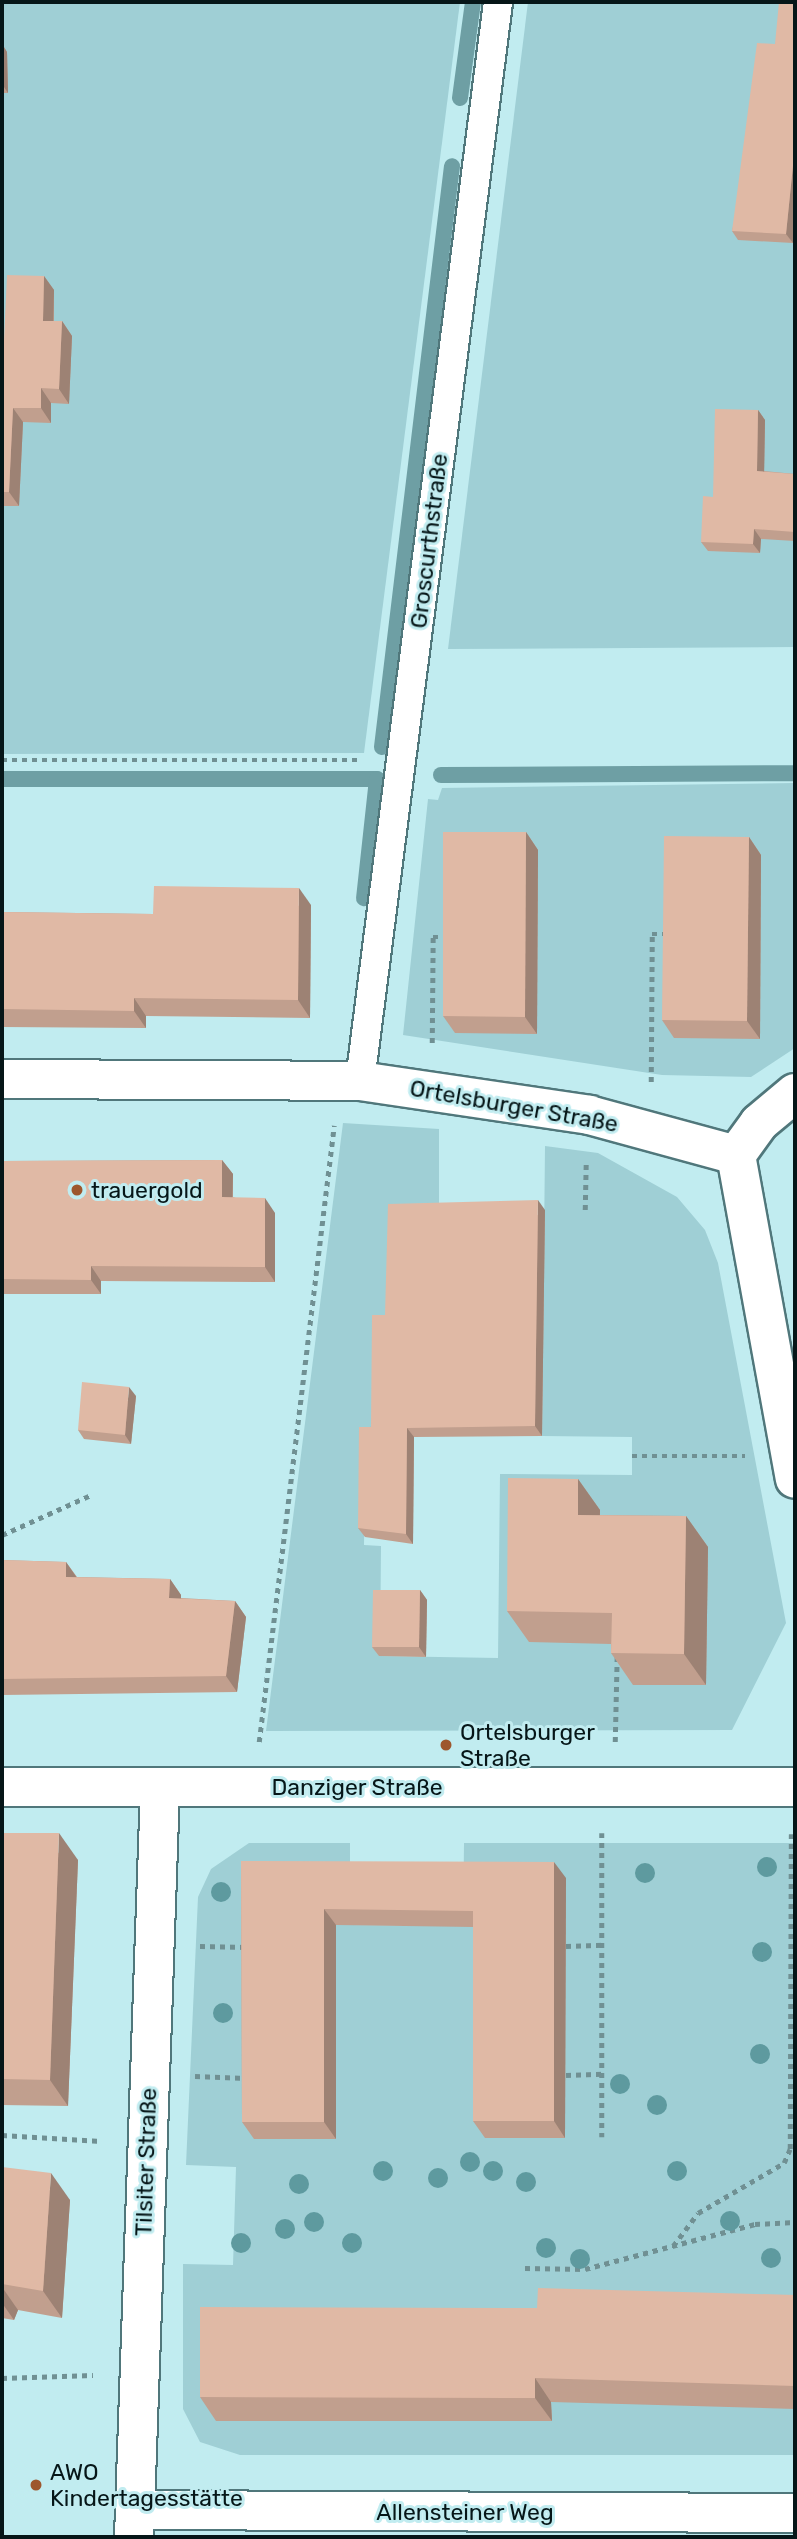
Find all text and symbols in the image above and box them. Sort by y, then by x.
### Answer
street label: Groscurthstraße [405,452,453,630]
street label: Ortelsburger Straße [407,1074,621,1138]
place label: trauergold [91,1176,203,1204]
marker: trauergold [69,1182,85,1198]
place label: Ortelsburger Straße [460,1718,595,1772]
marker: Ortelsburger Straße [438,1737,454,1753]
street label: Danziger Straße [271,1773,443,1801]
street label: Tilsiter Straße [130,2087,162,2237]
place label: AWO Kindertagesstätte [50,2458,243,2512]
marker: AWO Kindertagesstätte [28,2477,44,2493]
street label: Allensteiner Weg [376,2498,554,2526]

